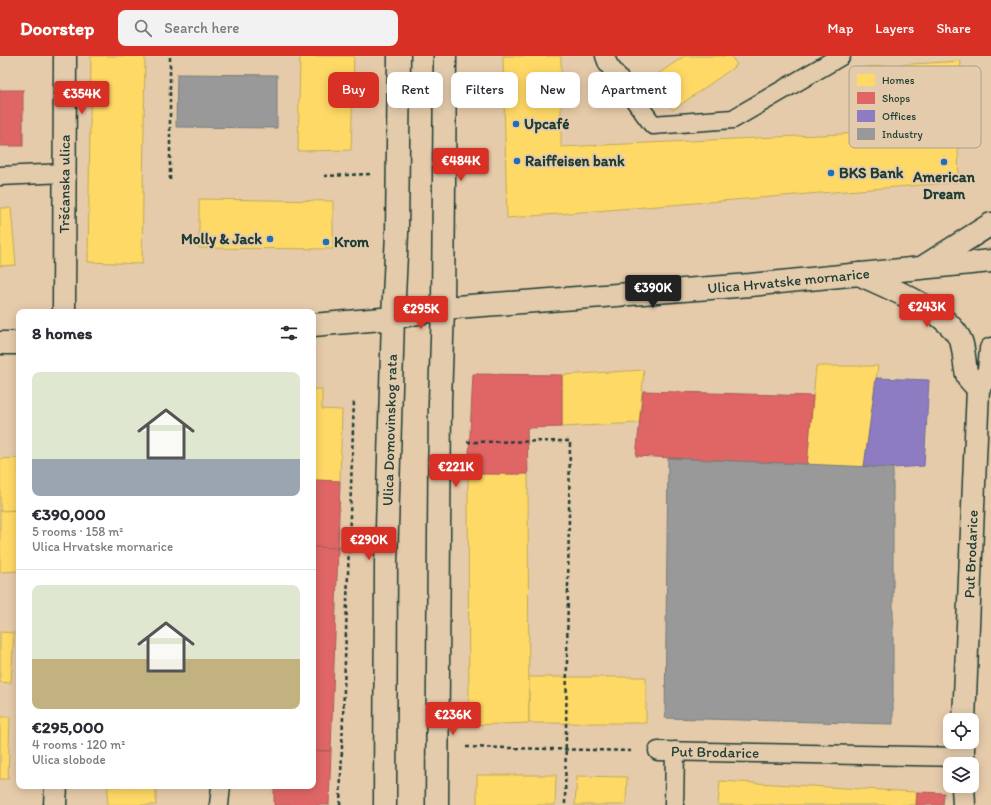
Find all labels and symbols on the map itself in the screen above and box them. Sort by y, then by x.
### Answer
legend [849,66,981,148]
text: Homes [882,74,915,87]
pin: €354K [54,81,110,115]
text: Shops [882,92,910,105]
text: Offices [882,110,916,123]
place label: Upcafé [524,115,569,134]
marker: Upcafé [511,119,521,129]
text: Industry [882,128,924,141]
street label: Tršćanska ulica [55,134,74,234]
pin: €484K [433,148,489,182]
place label: Raiffeisen bank [525,152,625,170]
marker: Raiffeisen bank [512,156,522,166]
marker: American Dream [939,157,949,167]
place label: BKS Bank [839,164,904,182]
marker: BKS Bank [826,168,836,178]
place label: American Dream [912,168,976,203]
place label: Molly & Jack [181,230,262,249]
place label: Krom [334,233,370,251]
marker: Molly & Jack [265,234,275,244]
marker: Krom [321,237,331,247]
street label: Ulica Hrvatske mornarice [707,264,871,297]
pin: €390K [625,275,681,309]
pin: €243K [899,294,955,328]
pin: €295K [393,296,449,330]
street label: Ulica Domovinskog rata [379,353,401,506]
pin: €221K [428,454,484,488]
street label: Put Brodarice [960,510,982,599]
pin: €290K [341,527,397,561]
pin: €236K [425,702,481,736]
street label: Put Brodarice [671,742,759,762]

